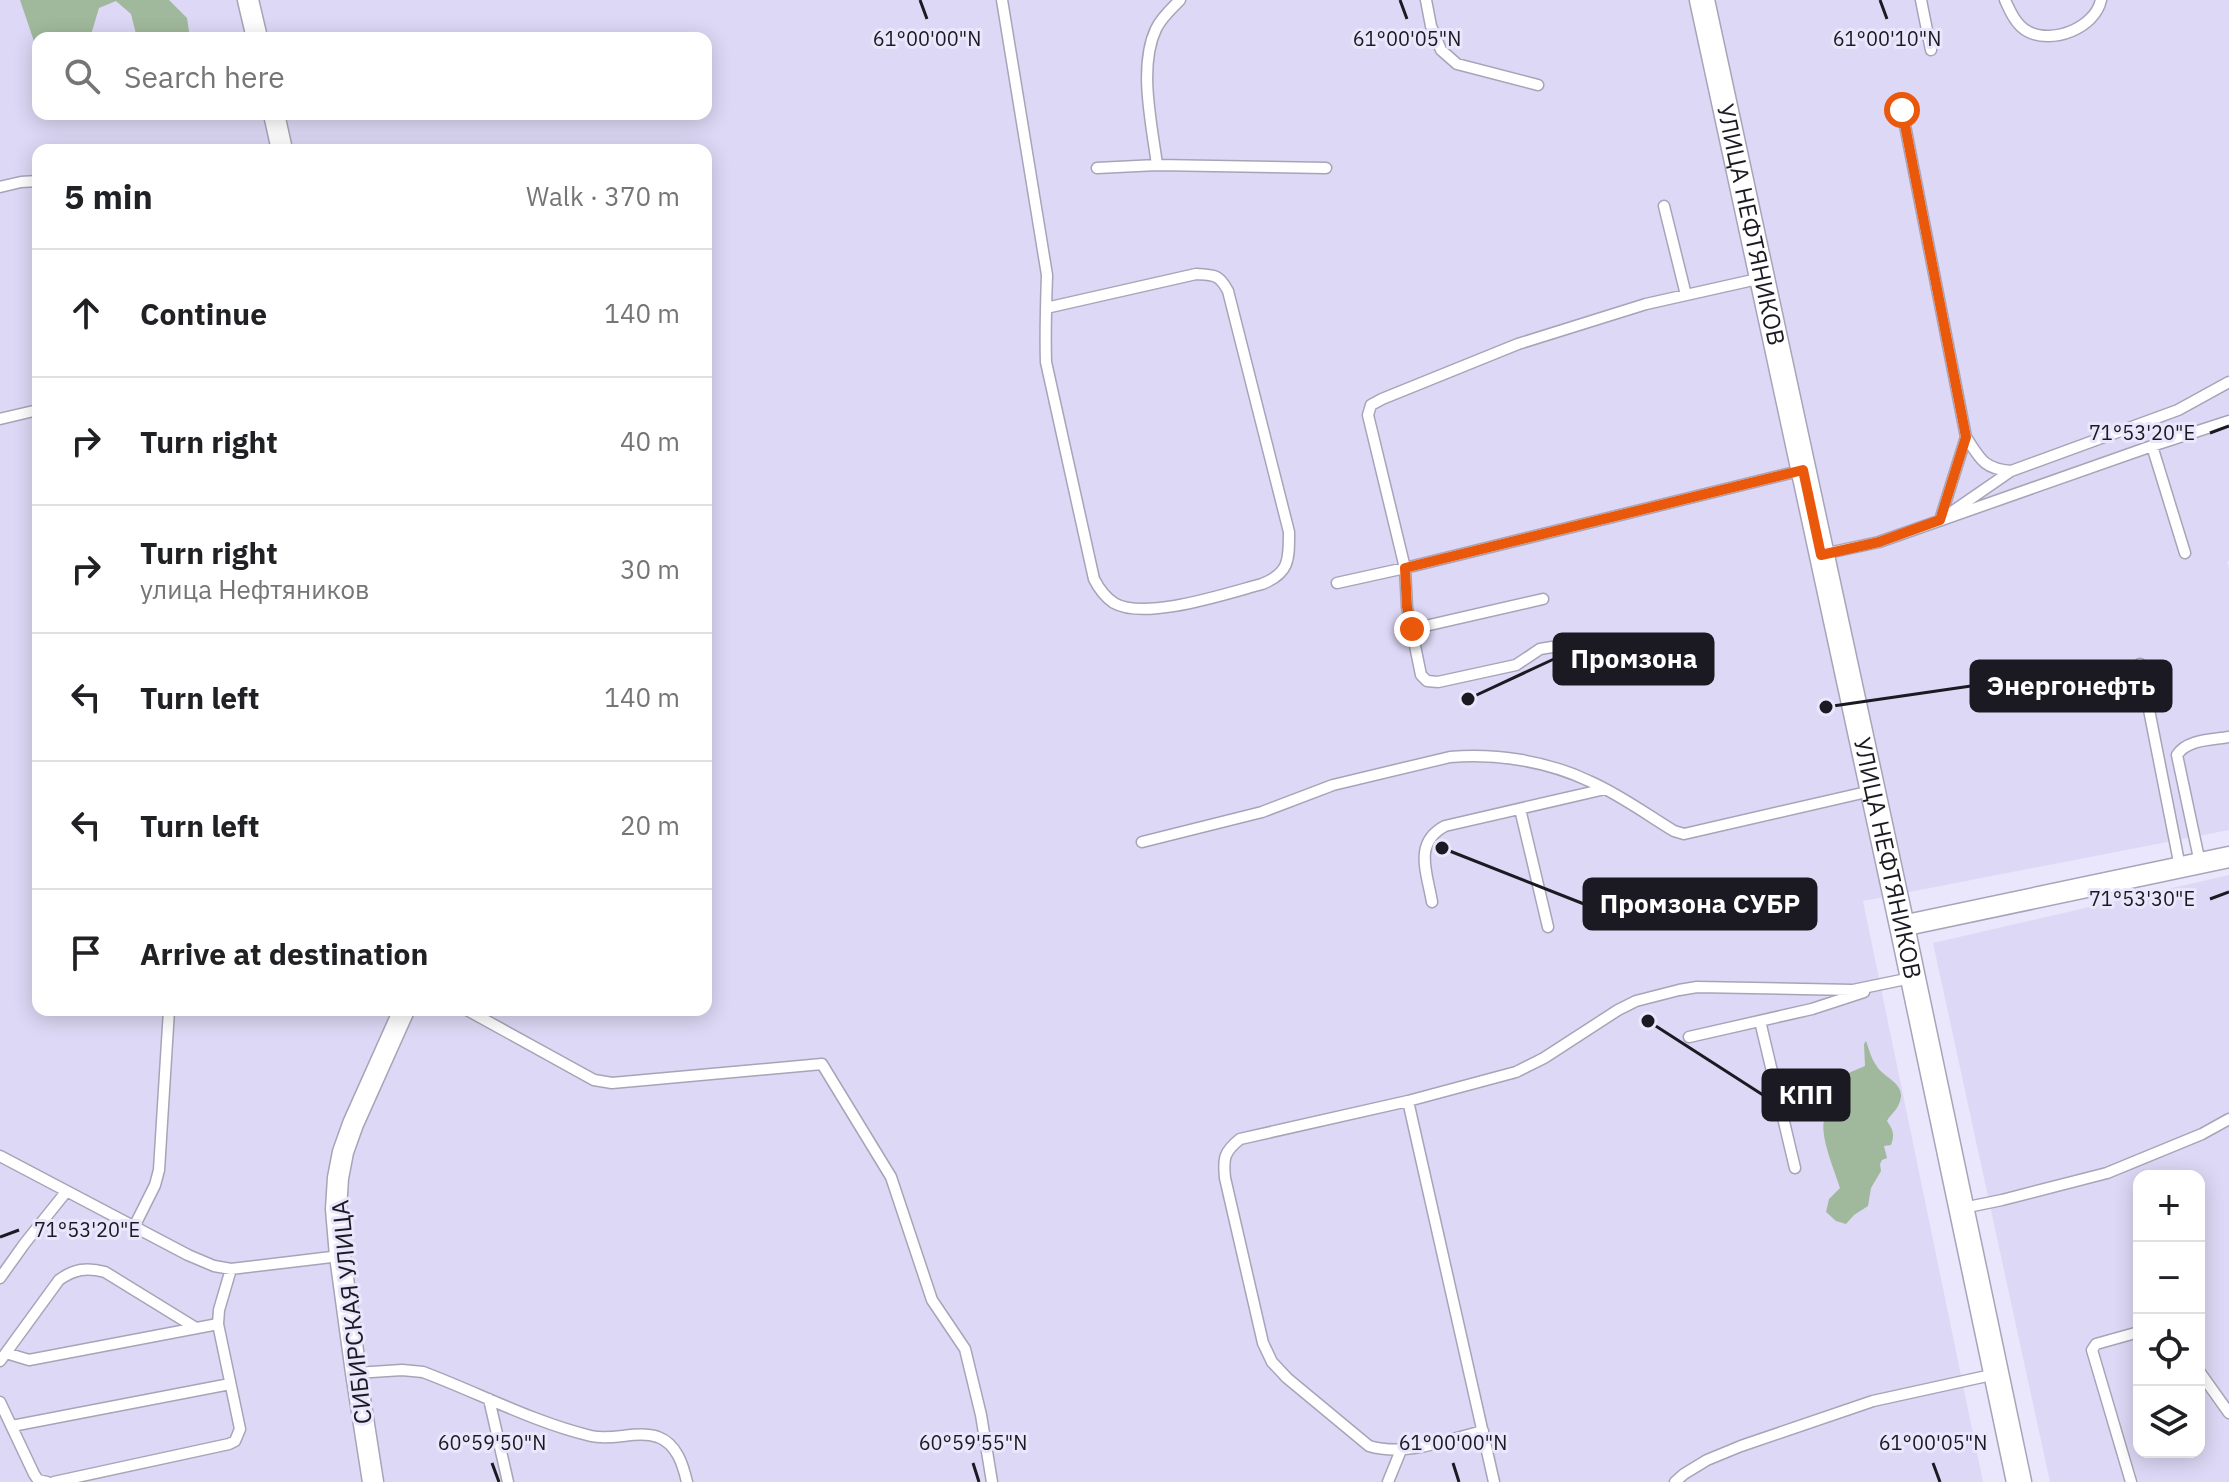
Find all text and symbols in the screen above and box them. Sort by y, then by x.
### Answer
text: 61°00'00"N [873,25,981,52]
text: 61°00'05"N [1353,25,1461,52]
text: 61°00'10"N [1833,25,1941,52]
search box [32,32,712,120]
icon: search [60,54,104,98]
text: Search here [124,57,285,96]
route start [1884,92,1920,128]
street label: УЛИЦА НЕФТЯНИКОВ [1710,101,1793,348]
text: 5 min [64,174,153,218]
text: Walk · 370 m [526,179,680,213]
icon: ahead [64,291,108,335]
text: Continue [140,294,267,333]
text: 140 m [604,296,680,330]
icon: right [64,419,108,463]
text: 71°53'20"E [2089,419,2195,446]
text: Turn right [140,422,278,461]
text: 40 m [620,424,680,458]
text: Turn right [140,533,278,572]
icon: right [64,547,108,591]
text: 30 m [620,552,680,586]
text: улица Нефтяников [140,572,370,606]
route end [1394,611,1430,647]
callout: Промзона [1554,634,1713,684]
text: Промзона [1571,641,1698,675]
callout: Энергонефть [1971,661,2171,711]
text: Энергонефть [1987,668,2155,702]
icon: left [64,675,108,719]
text: Turn left [140,678,259,717]
text: 140 m [604,680,680,714]
street label: УЛИЦА НЕФТЯНИКОВ [1847,734,1930,982]
icon: left [64,803,108,847]
text: Turn left [140,806,259,845]
text: 20 m [620,808,680,842]
callout: Промзона СУБР [1584,879,1816,929]
text: 71°53'30"E [2089,885,2195,912]
text: Промзона СУБР [1600,886,1800,920]
icon: arrive [64,931,108,975]
text: Arrive at destination [140,934,428,973]
callout: КПП [1763,1070,1849,1120]
text: КПП [1779,1077,1833,1111]
map controls [2133,1170,2205,1458]
button: + [2133,1170,2205,1242]
street label: СИБИРСКАЯ УЛИЦА [323,1198,379,1426]
text: 71°53'20"E [34,1216,140,1243]
button: − [2133,1242,2205,1314]
button: locate [2133,1314,2205,1386]
button: layers [2133,1386,2205,1458]
text: 60°59'50"N [438,1429,546,1456]
text: 60°59'55"N [919,1429,1027,1456]
text: 61°00'00"N [1399,1429,1507,1456]
text: 61°00'05"N [1879,1429,1987,1456]

